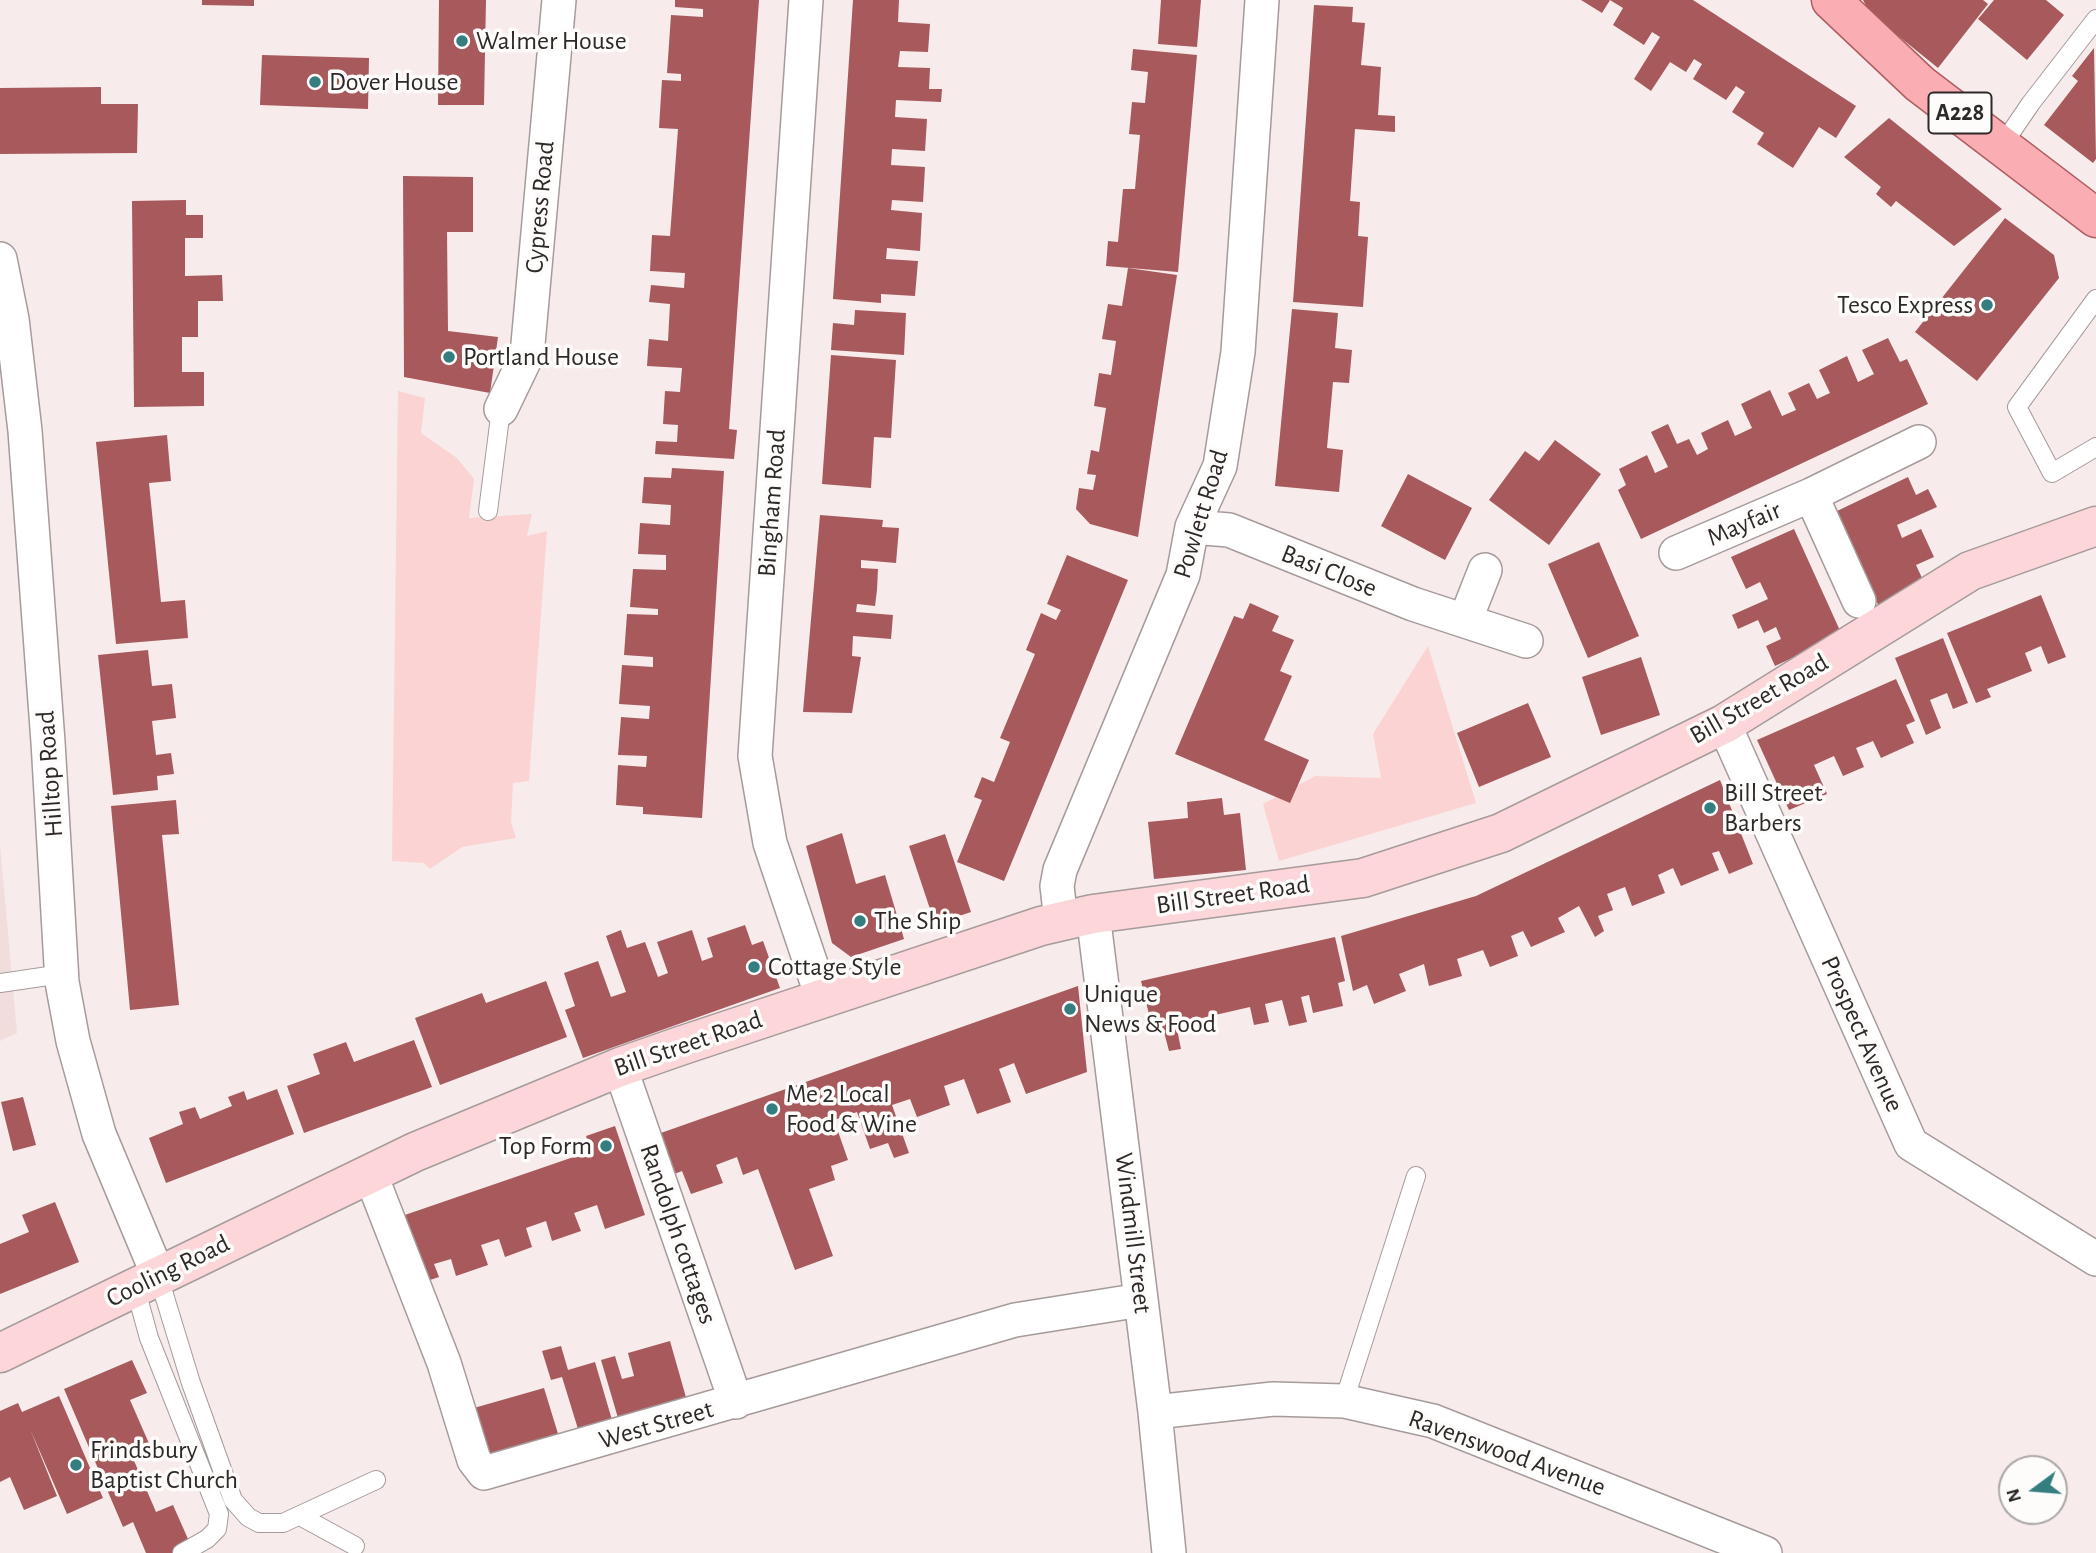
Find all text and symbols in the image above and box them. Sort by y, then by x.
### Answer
place label: Walmer House [476,25,627,57]
marker: Walmer House [454,33,470,49]
place label: Dover House [329,66,458,98]
marker: Dover House [307,74,323,90]
road number: A228 [1928,92,1992,134]
street label: Cypress Road [519,139,561,275]
place label: Tesco Express [1837,289,1973,321]
marker: Tesco Express [1979,297,1995,313]
place label: Portland House [463,341,619,373]
marker: Portland House [441,349,457,365]
street label: Bingham Road [751,428,793,578]
street label: Powlett Road [1167,446,1235,582]
street label: Mayfair [1702,495,1786,553]
street label: Basi Close [1277,538,1381,604]
street label: Bill Street Road [1684,647,1834,751]
street label: Hilltop Road [30,710,70,838]
place label: Bill Street Barbers [1724,777,1823,838]
marker: Bill Street Barbers [1702,800,1718,816]
street label: Bill Street Road [1154,869,1312,921]
place label: The Ship [874,905,961,937]
marker: The Ship [852,913,868,929]
place label: Cottage Style [768,951,901,983]
street label: Prospect Avenue [1814,951,1910,1117]
marker: Cottage Style [746,959,762,975]
place label: Unique News & Food [1084,978,1216,1040]
marker: Unique News & Food [1062,1001,1078,1017]
street label: Bill Street Road [610,1004,766,1084]
place label: Me 2 Local Food & Wine [786,1078,917,1140]
marker: Me 2 Local Food & Wine [764,1101,780,1117]
place label: Top Form [499,1130,592,1162]
marker: Top Form [598,1138,614,1154]
street label: Randolph cottages [633,1140,723,1328]
street label: Windmill Street [1108,1151,1158,1315]
street label: Cooling Road [101,1228,235,1314]
street label: West Street [595,1394,717,1456]
street label: Ravenswood Avenue [1404,1403,1610,1503]
place label: Frindsbury Baptist Church [90,1434,238,1496]
north arrow [1998,1455,2068,1525]
marker: Frindsbury Baptist Church [68,1457,84,1473]
text: N [2003,1486,2025,1504]

